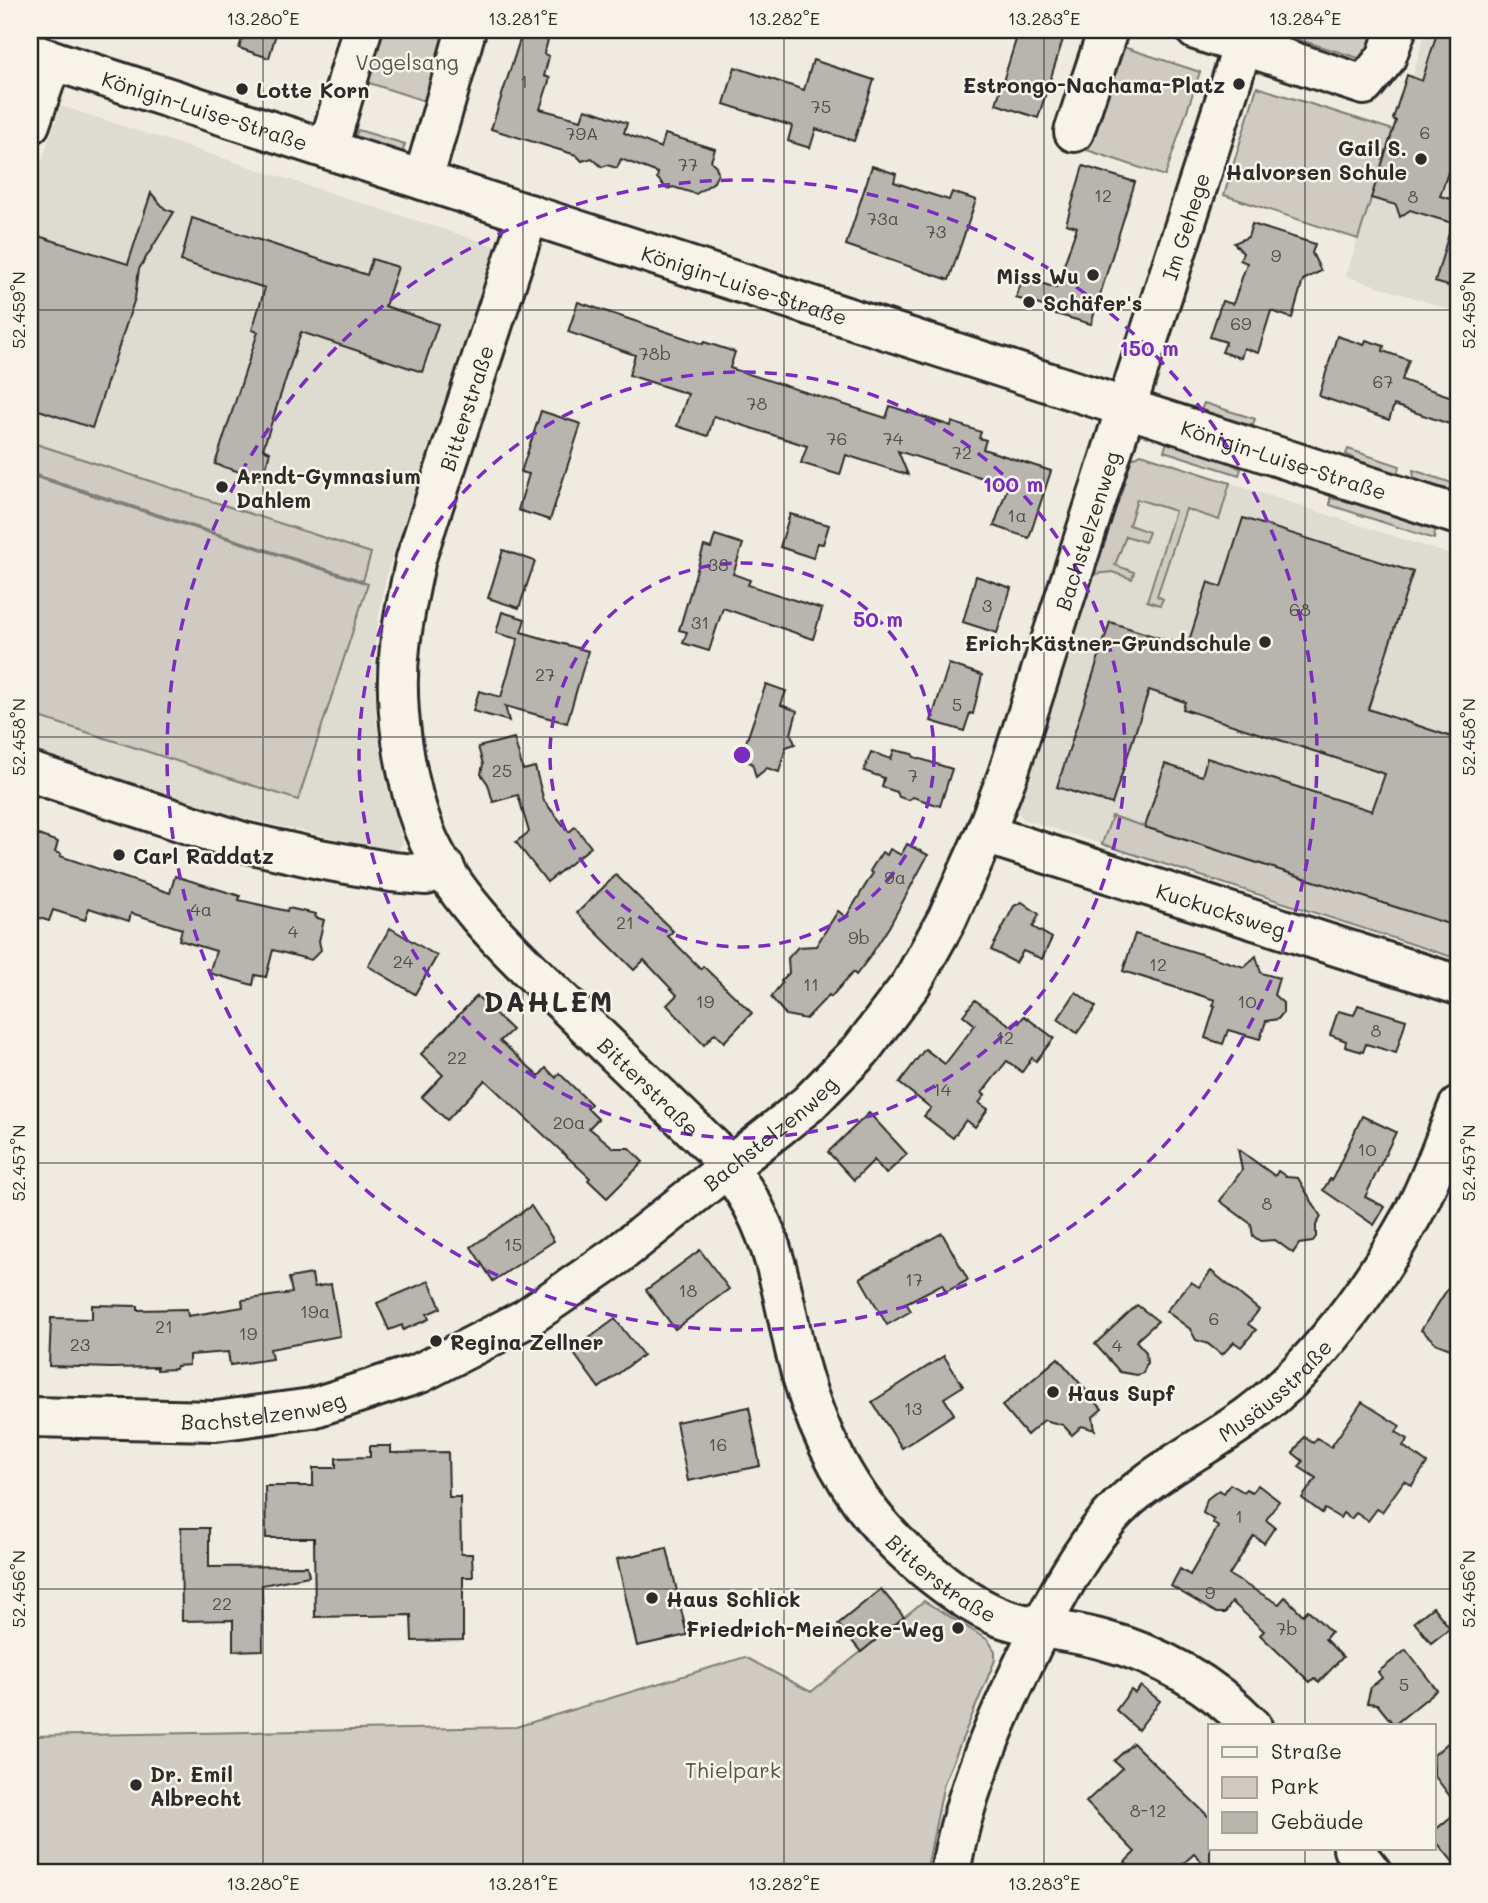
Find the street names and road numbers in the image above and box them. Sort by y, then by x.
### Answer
street label: Königin-Luise-Straße [99,64,311,156]
street label: Im Gehege [1155,169,1215,283]
street label: Königin-Luise-Straße [638,238,851,330]
street label: Bitterstraße [433,342,499,474]
street label: Königin-Luise-Straße [1178,413,1390,505]
street label: Bachstelzenweg [1048,447,1125,614]
street label: Kuckucksweg [1153,876,1289,943]
street label: Bitterstraße [593,1031,706,1141]
street label: Bachstelzenweg [697,1070,842,1196]
street label: Musäusstraße [1213,1333,1337,1447]
street label: Bachstelzenweg [181,1385,349,1435]
street label: Bitterstraße [881,1528,1001,1627]

